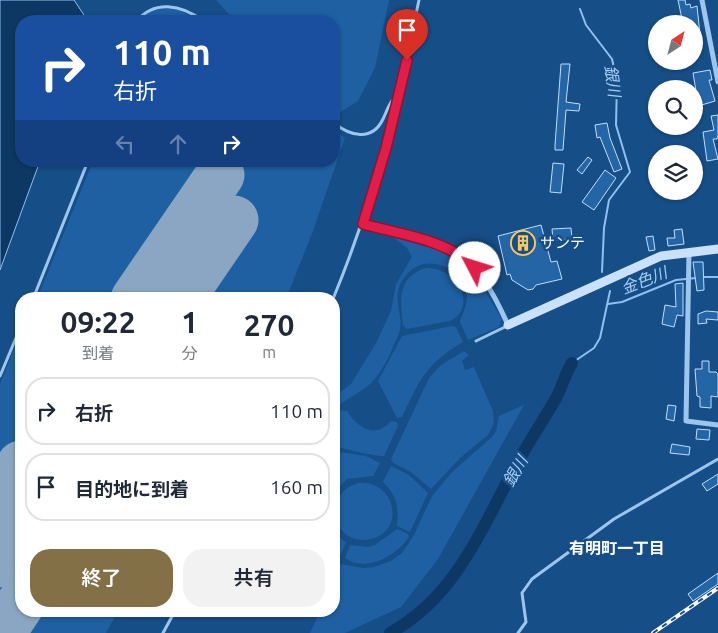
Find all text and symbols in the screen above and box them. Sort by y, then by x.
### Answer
pin [386,9,428,60]
north arrow [648,15,702,70]
map controls [648,15,703,200]
icon: arrive [393,16,421,44]
text: 110 m [113,32,211,72]
icon: right [30,35,95,100]
water label: 銀川 [602,64,624,100]
text: 右折 [113,78,157,103]
button: search [648,80,703,135]
icon: left [111,130,139,158]
icon: ahead [164,130,192,158]
icon: right [217,130,245,158]
button: layers [648,145,703,200]
building icon: サンテ [510,230,536,256]
place label: サンテ [540,234,585,251]
position arrow [448,241,500,293]
water label: 金色川 [618,262,671,297]
text: 09:22 [61,305,136,339]
text: 1 [181,305,198,339]
text: 270 [244,308,294,342]
text: m [262,343,276,361]
text: 到着 [82,344,114,362]
text: 分 [182,344,198,362]
icon: right [32,397,60,425]
text: 110 m [270,400,323,422]
text: 右折 [75,402,113,424]
water label: 銀川 [499,451,532,489]
icon: arrive [32,473,60,501]
text: 160 m [270,476,323,498]
text: 目的地に到着 [75,478,189,500]
district label: 有明町一丁目 [569,539,665,557]
button: 終了 [30,549,173,607]
button: 共有 [183,549,325,607]

